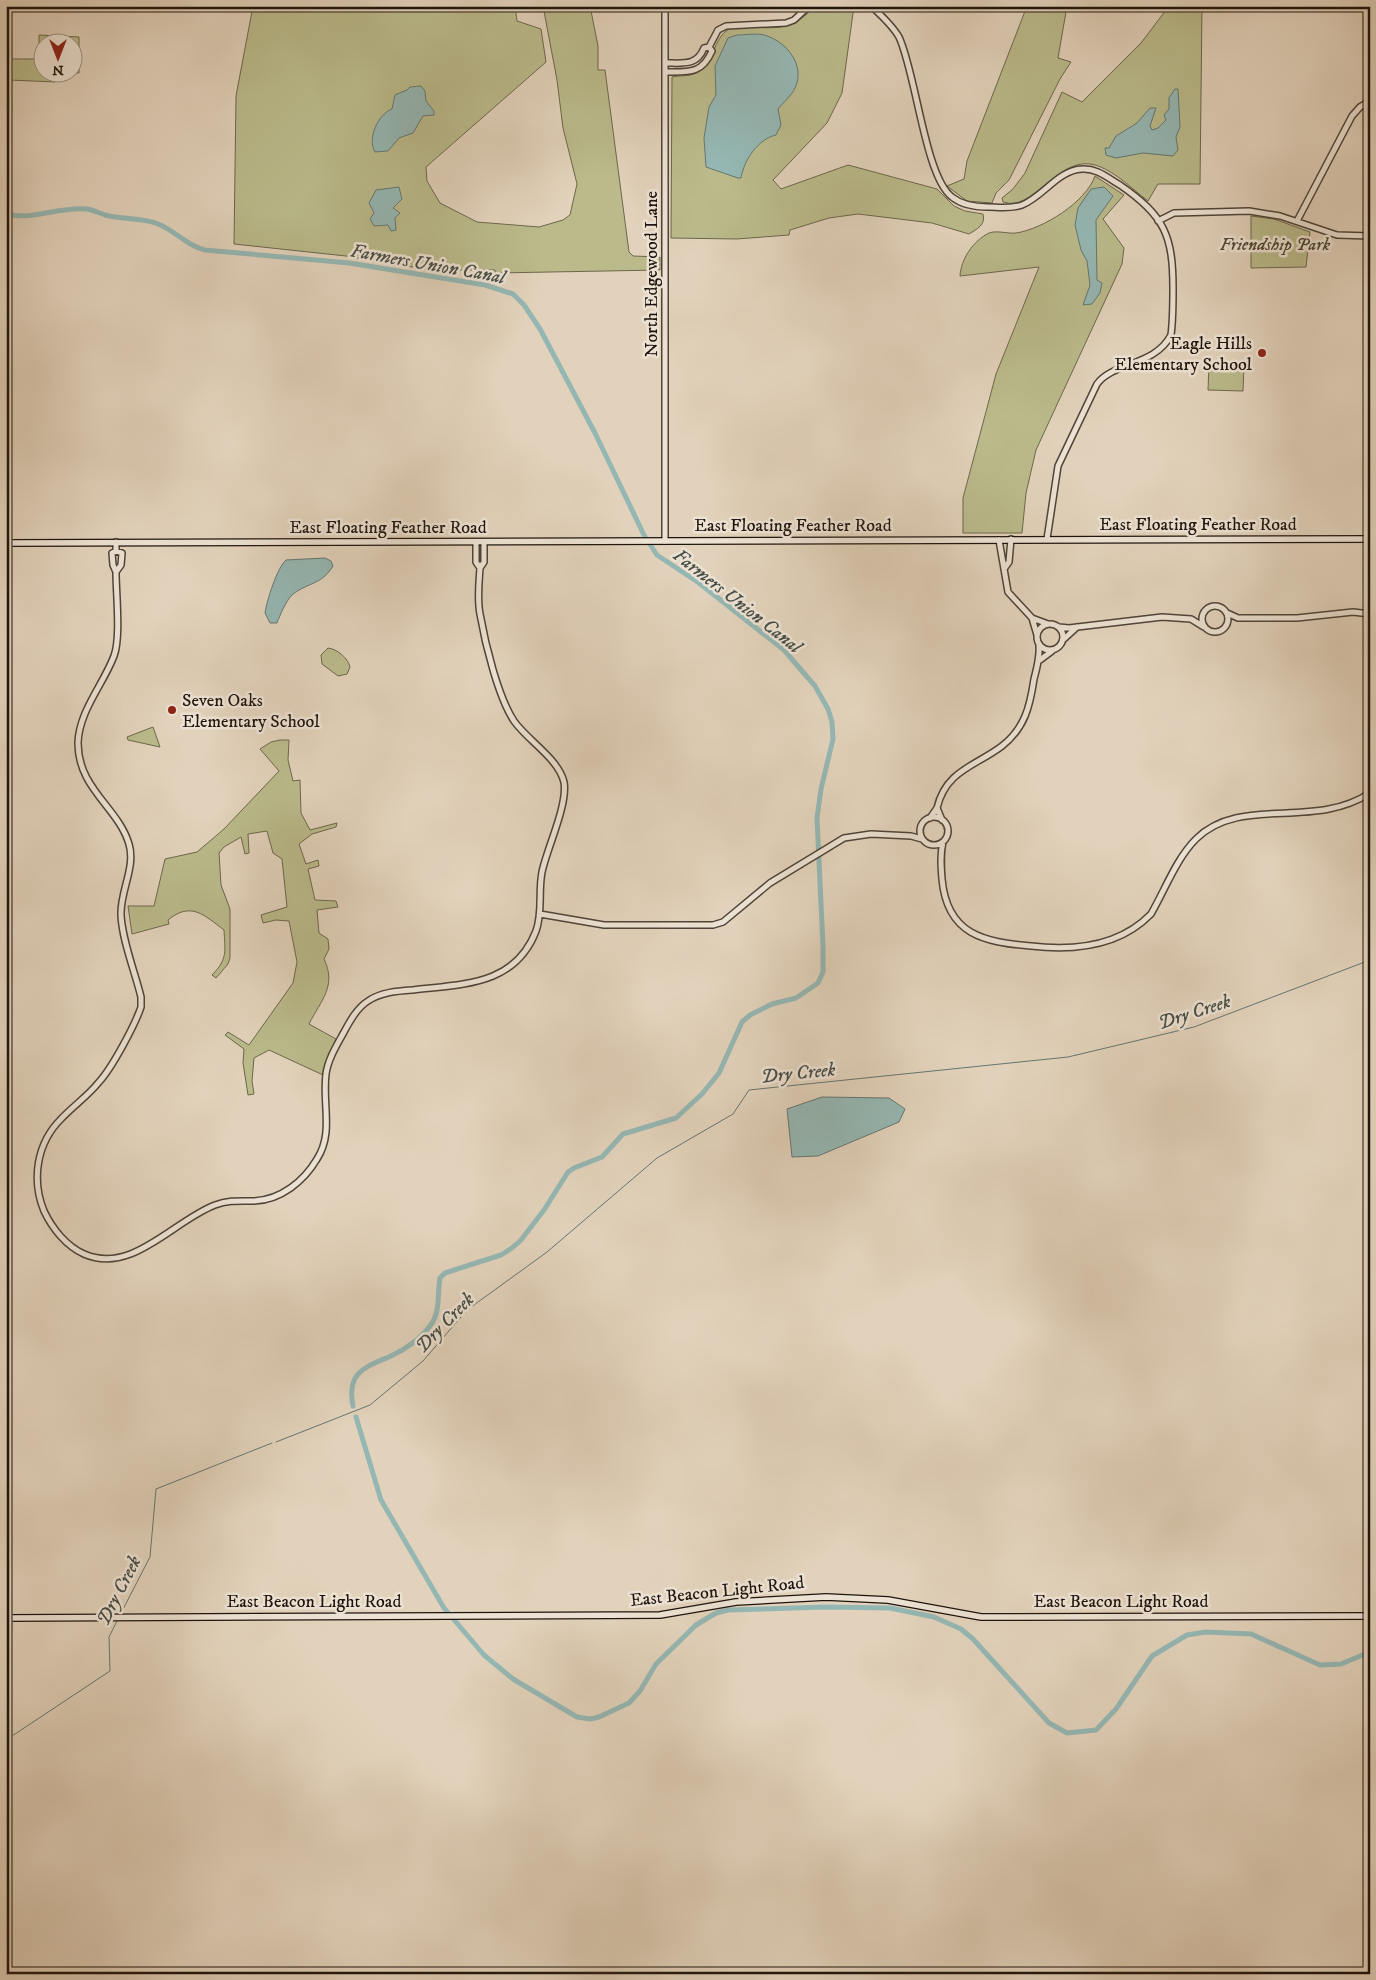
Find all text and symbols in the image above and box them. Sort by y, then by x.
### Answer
north arrow [32,32,82,82]
text: N [52,61,64,79]
street label: North Edgewood Lane [641,191,663,357]
park label: Friendship Park [1220,234,1331,256]
water label: Farmers Union Canal [349,240,509,290]
place label: Eagle Hills Elementary School [1114,333,1253,376]
marker: Eagle Hills Elementary School [1256,347,1268,359]
street label: East Floating Feather Road [1099,514,1297,536]
street label: East Floating Feather Road [694,515,892,537]
street label: East Floating Feather Road [289,517,487,539]
water label: Farmers Union Canal [668,544,808,660]
place label: Seven Oaks Elementary School [182,690,320,733]
marker: Seven Oaks Elementary School [166,704,178,716]
water label: Dry Creek [1155,990,1234,1035]
water label: Dry Creek [760,1058,837,1089]
water label: Dry Creek [411,1288,479,1358]
water label: Dry Creek [92,1552,147,1629]
street label: East Beacon Light Road [629,1572,805,1612]
street label: East Beacon Light Road [227,1591,401,1613]
street label: East Beacon Light Road [1034,1591,1208,1613]

